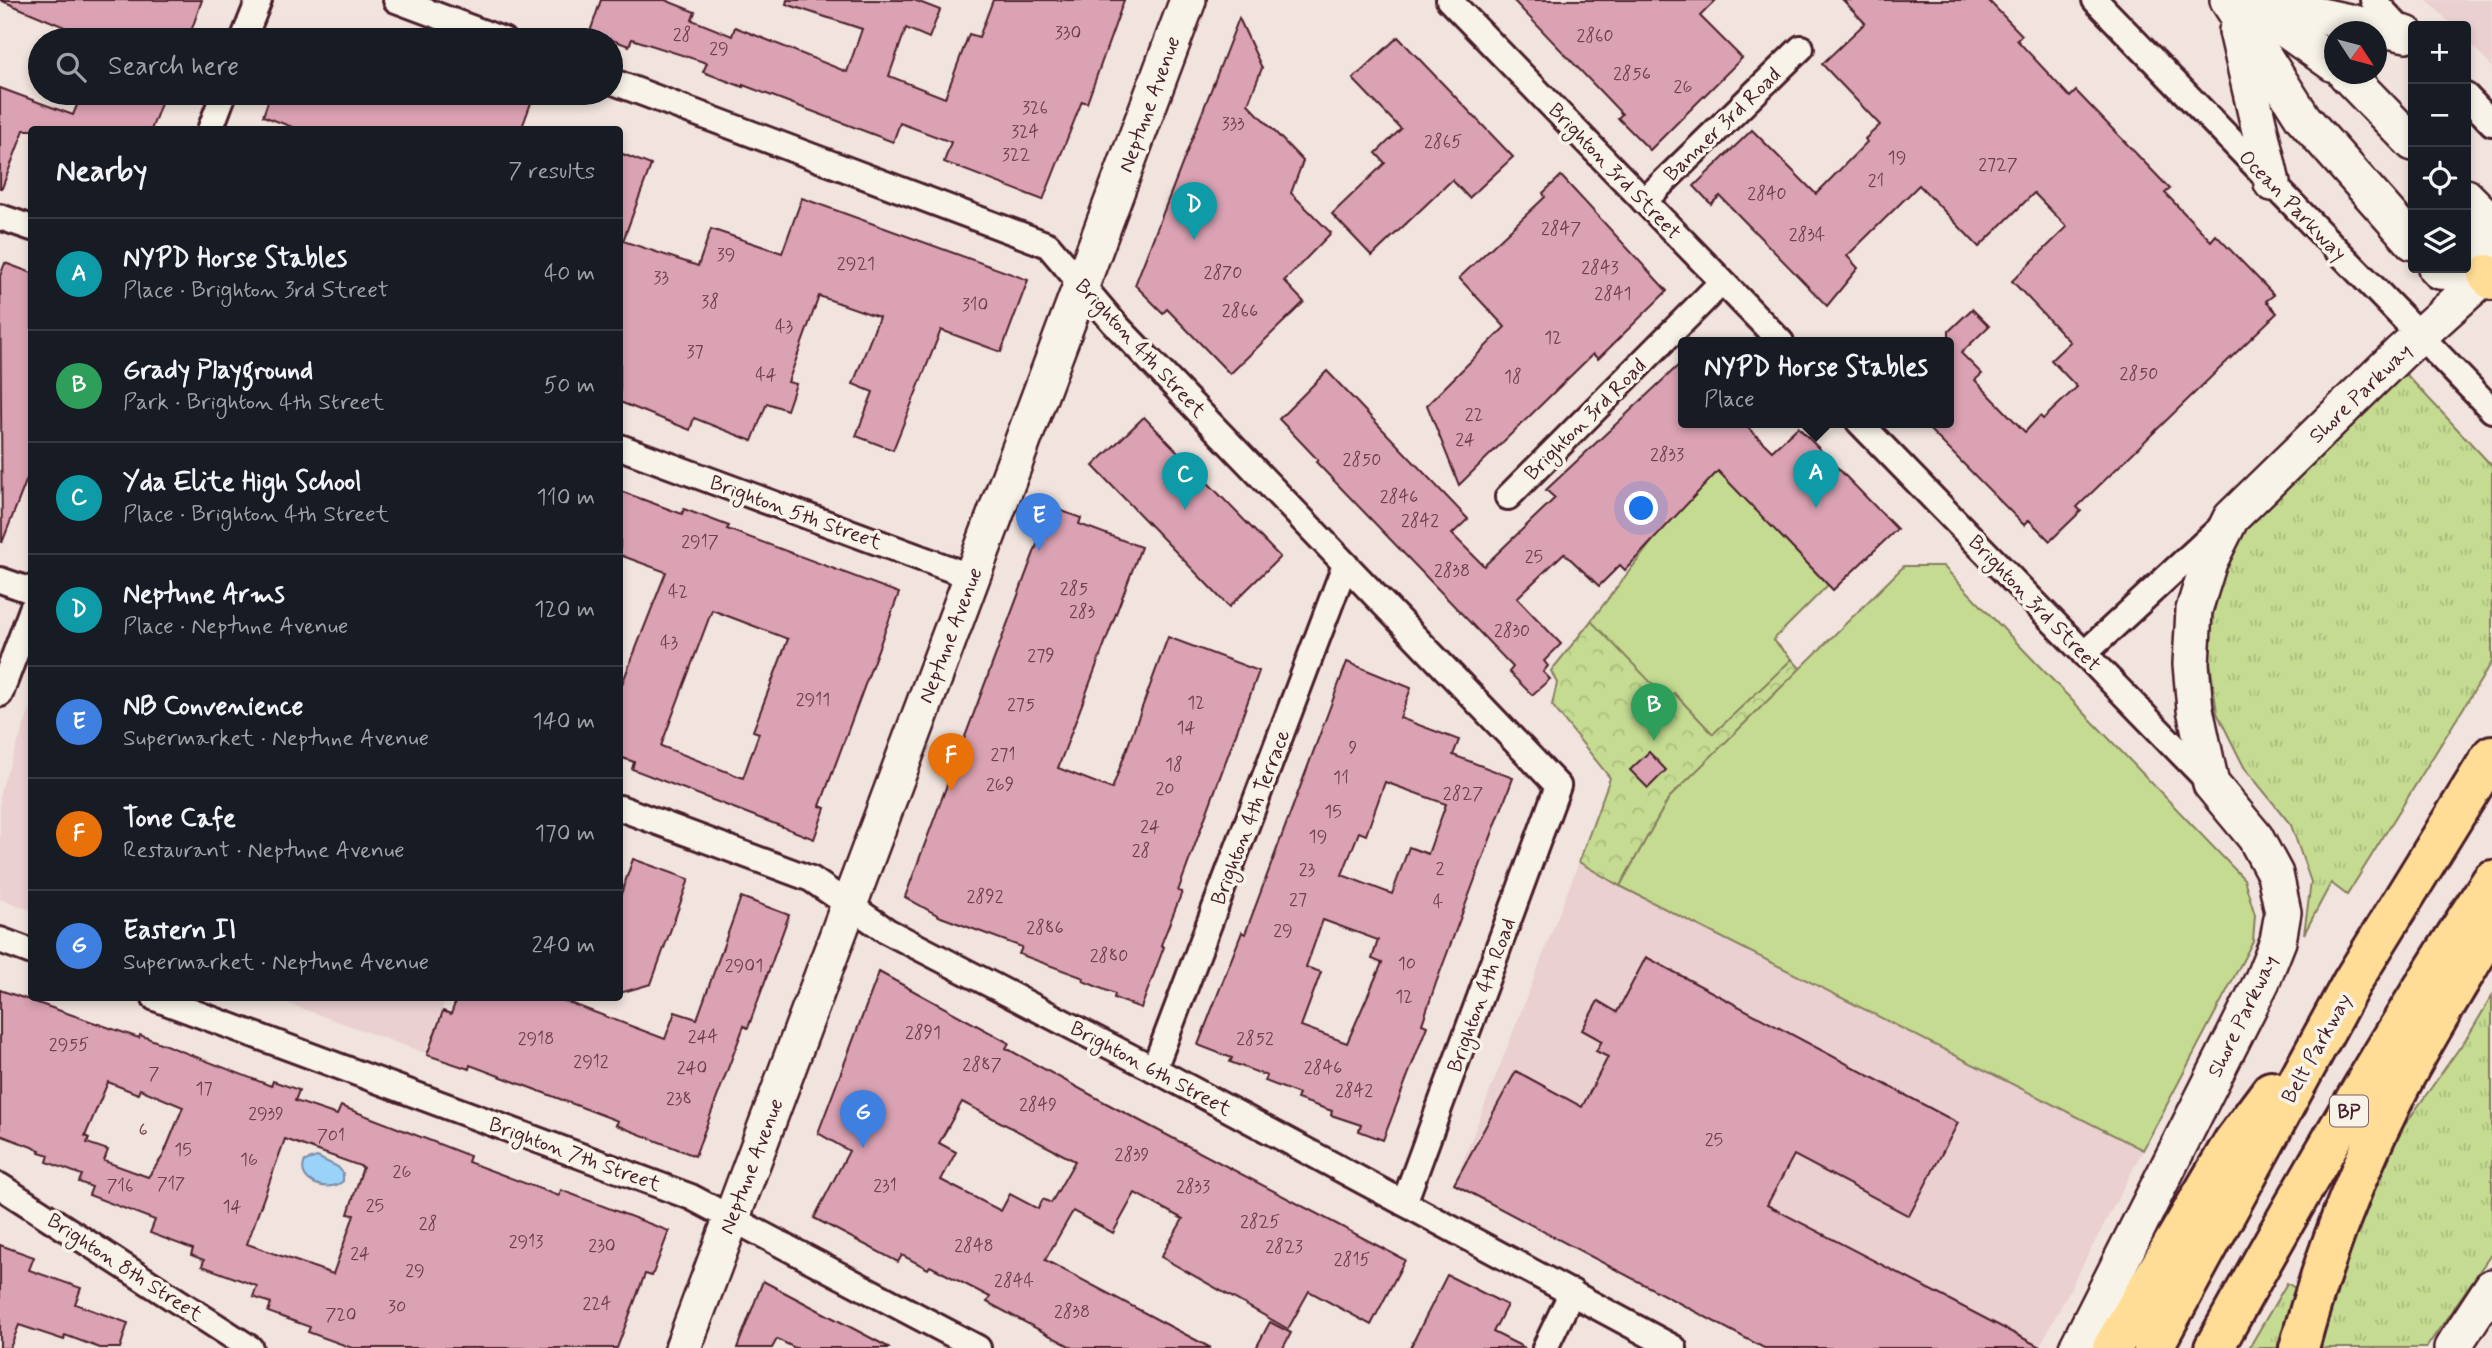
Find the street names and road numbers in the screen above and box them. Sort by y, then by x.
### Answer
street label: Neptune Avenue [1112,32,1188,177]
street label: Banner 3rd Road [1658,61,1788,188]
street label: Brighton 3rd Street [1541,97,1687,247]
street label: Ocean Parkway [2232,144,2352,267]
street label: Brighton 4th Street [1068,273,1213,425]
street label: Shore Parkway [2303,337,2418,450]
street label: Brighton 3rd Road [1518,352,1654,488]
street label: Brighton 5th Street [706,469,886,558]
street label: Brighton 3rd Street [1961,529,2107,679]
street label: Neptune Avenue [912,563,990,707]
street label: Brighton 4th Terrace [1205,726,1298,909]
street label: Brighton 4th Road [1441,914,1524,1077]
street label: Shore Parkway [2201,951,2285,1082]
street label: Belt Parkway [2275,989,2359,1108]
street label: Brighton 6th Street [1064,1014,1237,1124]
street label: Neptune Avenue [713,1094,791,1238]
road number: BP [2330,1096,2368,1126]
street label: Brighton 7th Street [484,1111,665,1200]
street label: Brighton 8th Street [41,1207,208,1330]

